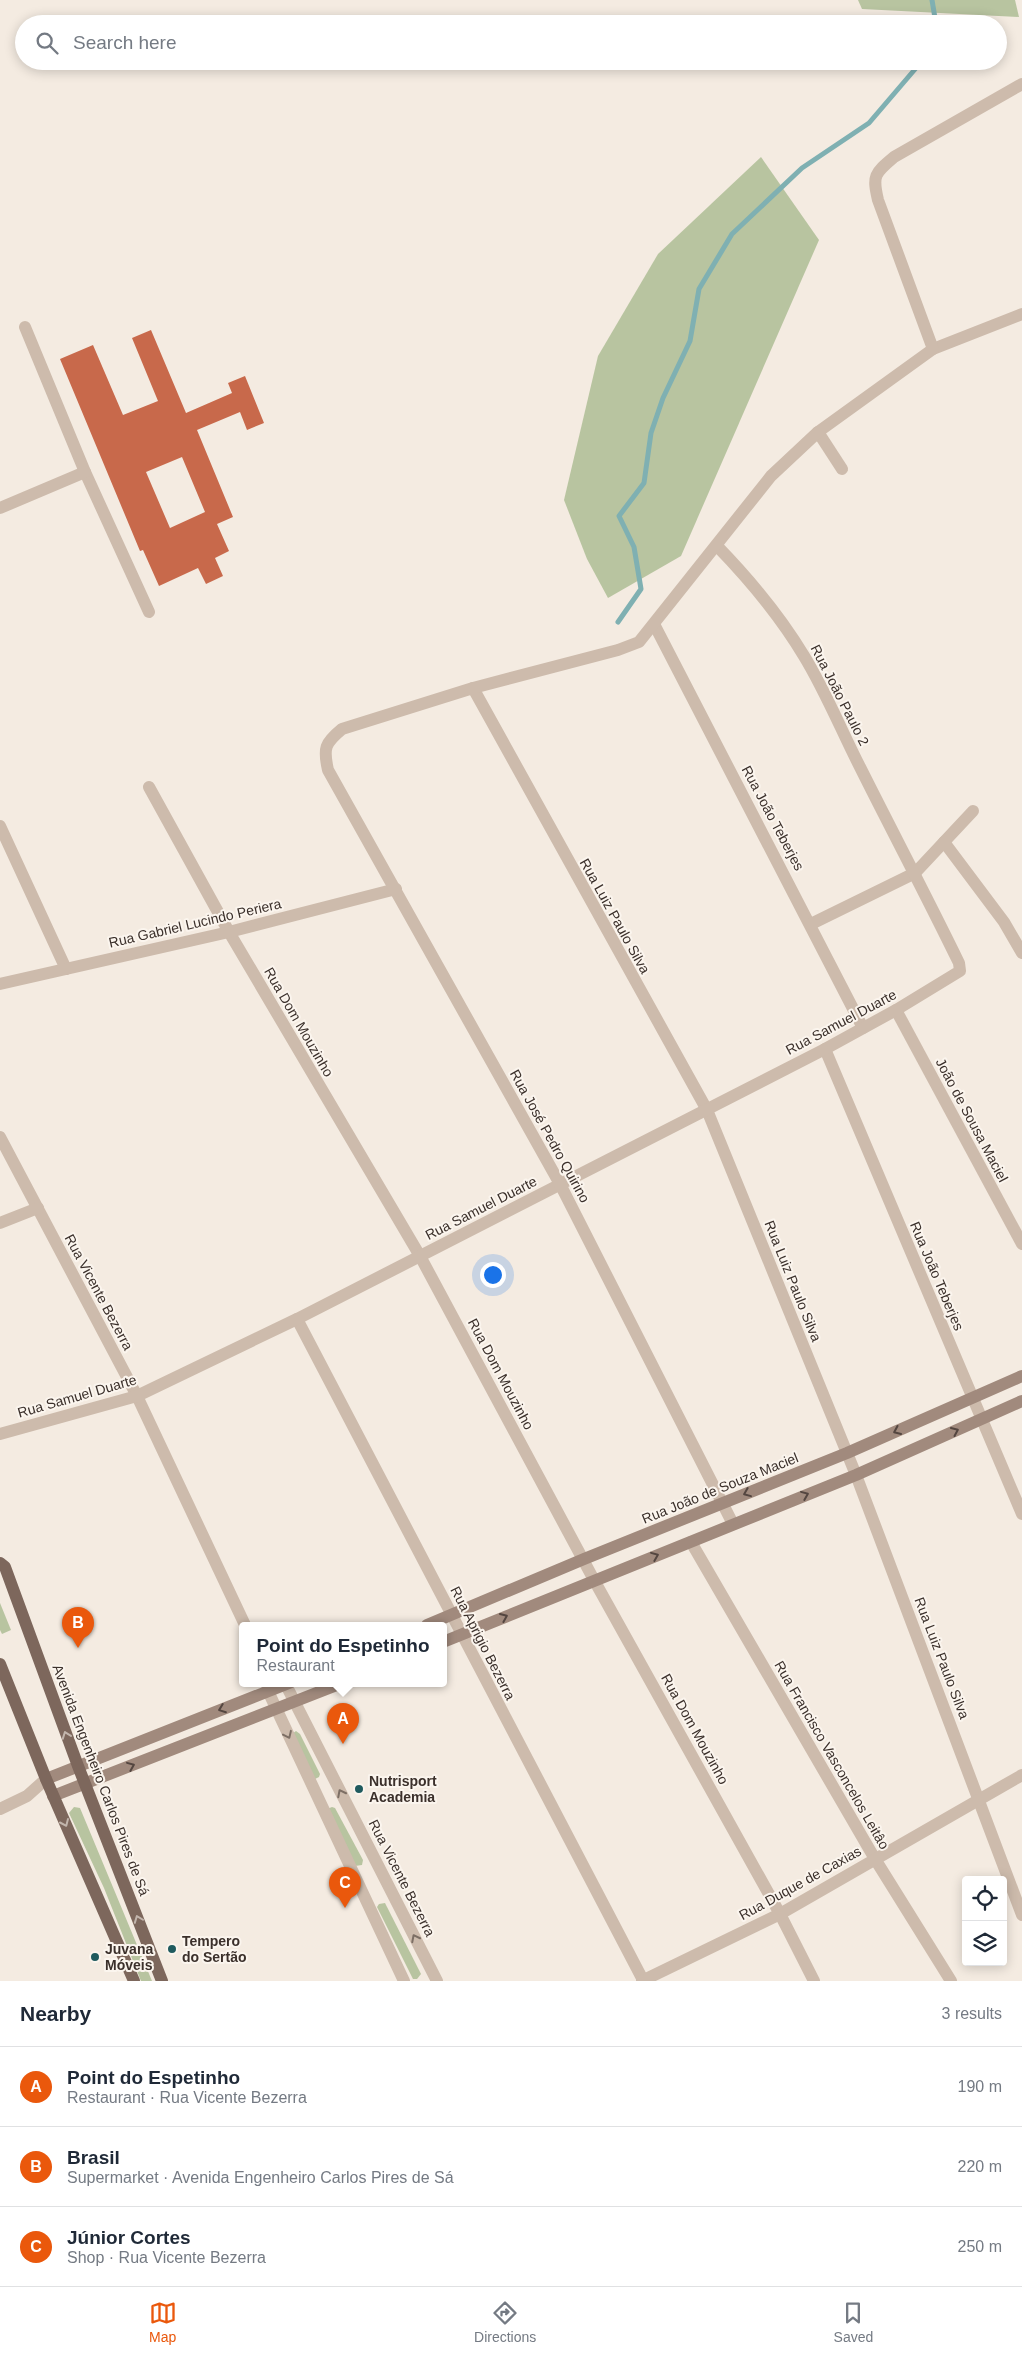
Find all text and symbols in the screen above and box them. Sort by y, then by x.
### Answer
search box [15,15,1007,70]
icon: search [33,29,61,57]
text: Search here [73,32,177,53]
street label: Rua João Paulo 2 [808,642,872,748]
street label: Rua João Teberjes [739,763,807,873]
street label: Rua Luiz Paulo Silva [577,856,653,977]
street label: Rua Gabriel Lucindo Periera [107,895,283,951]
street label: Rua Dom Mouzinho [261,964,337,1080]
street label: Rua Samuel Duarte [783,986,899,1058]
street label: João de Sousa Maciel [933,1055,1011,1185]
street label: Rua José Pedro Quirino [507,1067,593,1205]
street label: Rua Samuel Duarte [423,1173,540,1243]
street label: Rua Luiz Paulo Silva [761,1218,825,1344]
street label: Rua João Teberjes [907,1219,967,1333]
street label: Rua Vicente Bezerra [62,1231,136,1353]
your location [480,1262,506,1288]
street label: Rua Dom Mouzinho [465,1316,537,1433]
street label: Rua Samuel Duarte [16,1371,139,1421]
one-way arrow [893,1424,902,1435]
one-way arrow [950,1426,959,1437]
street label: Rua João de Souza Maciel [639,1449,801,1527]
one-way arrow [743,1487,752,1497]
one-way arrow [801,1491,809,1501]
one-way arrow [650,1552,659,1562]
street label: Rua Aprigio Bezerra [447,1584,519,1703]
street label: Rua Luiz Paulo Silva [911,1595,973,1721]
pin: B [62,1607,94,1648]
one-way arrow [499,1613,508,1623]
popup [239,1622,447,1687]
text: Point do Espetinho [256,1635,430,1656]
text: Restaurant [256,1657,335,1674]
street label: Rua Francisco Vasconcelos Leitâo [771,1658,893,1852]
street label: Avenida Engenheiro Carlos Pires de Sá [49,1662,153,1898]
street label: Rua Dom Mouzinho [658,1671,732,1787]
one-way arrow [219,1703,227,1713]
pin: A [327,1703,359,1744]
one-way arrow [282,1730,293,1739]
one-way arrow [62,1731,72,1740]
one-way arrow [126,1762,135,1772]
place label: Nutrisport Academia [369,1773,437,1805]
marker: Nutrisport Academia [353,1783,365,1795]
one-way arrow [337,1789,347,1798]
street label: Rua Vicente Bezerra [366,1817,438,1939]
one-way arrow [58,1818,69,1827]
street label: Rua Duque de Caxias [736,1843,864,1923]
pin: C [329,1867,361,1908]
map controls [962,1876,1007,1966]
button: locate [962,1876,1007,1921]
one-way arrow [134,1915,144,1924]
button: layers [962,1921,1007,1966]
place label: Tempero do Sertão [182,1933,247,1965]
one-way arrow [411,1934,421,1943]
place label: Juvana Móveis [105,1941,153,1973]
marker: Tempero do Sertão [166,1943,178,1955]
marker: Juvana Móveis [89,1951,101,1963]
text: Nearby [20,2002,91,2025]
text: 3 results [942,2005,1002,2022]
text: Point do Espetinho [67,2067,240,2088]
text: A [30,2078,42,2095]
text: 190 m [958,2078,1002,2095]
text: Restaurant · Rua Vicente Bezerra [67,2089,307,2106]
text: Brasil [67,2147,120,2168]
text: B [30,2158,42,2175]
text: 220 m [958,2158,1002,2175]
text: Supermarket · Avenida Engenheiro Carlos Pires de Sá [67,2169,454,2186]
text: Júnior Cortes [67,2227,191,2248]
text: C [30,2238,42,2255]
text: 250 m [958,2238,1002,2255]
text: Shop · Rua Vicente Bezerra [67,2249,266,2266]
tab: Map [149,2299,177,2345]
tab: Directions [474,2299,536,2345]
tab: Saved [834,2299,873,2345]

